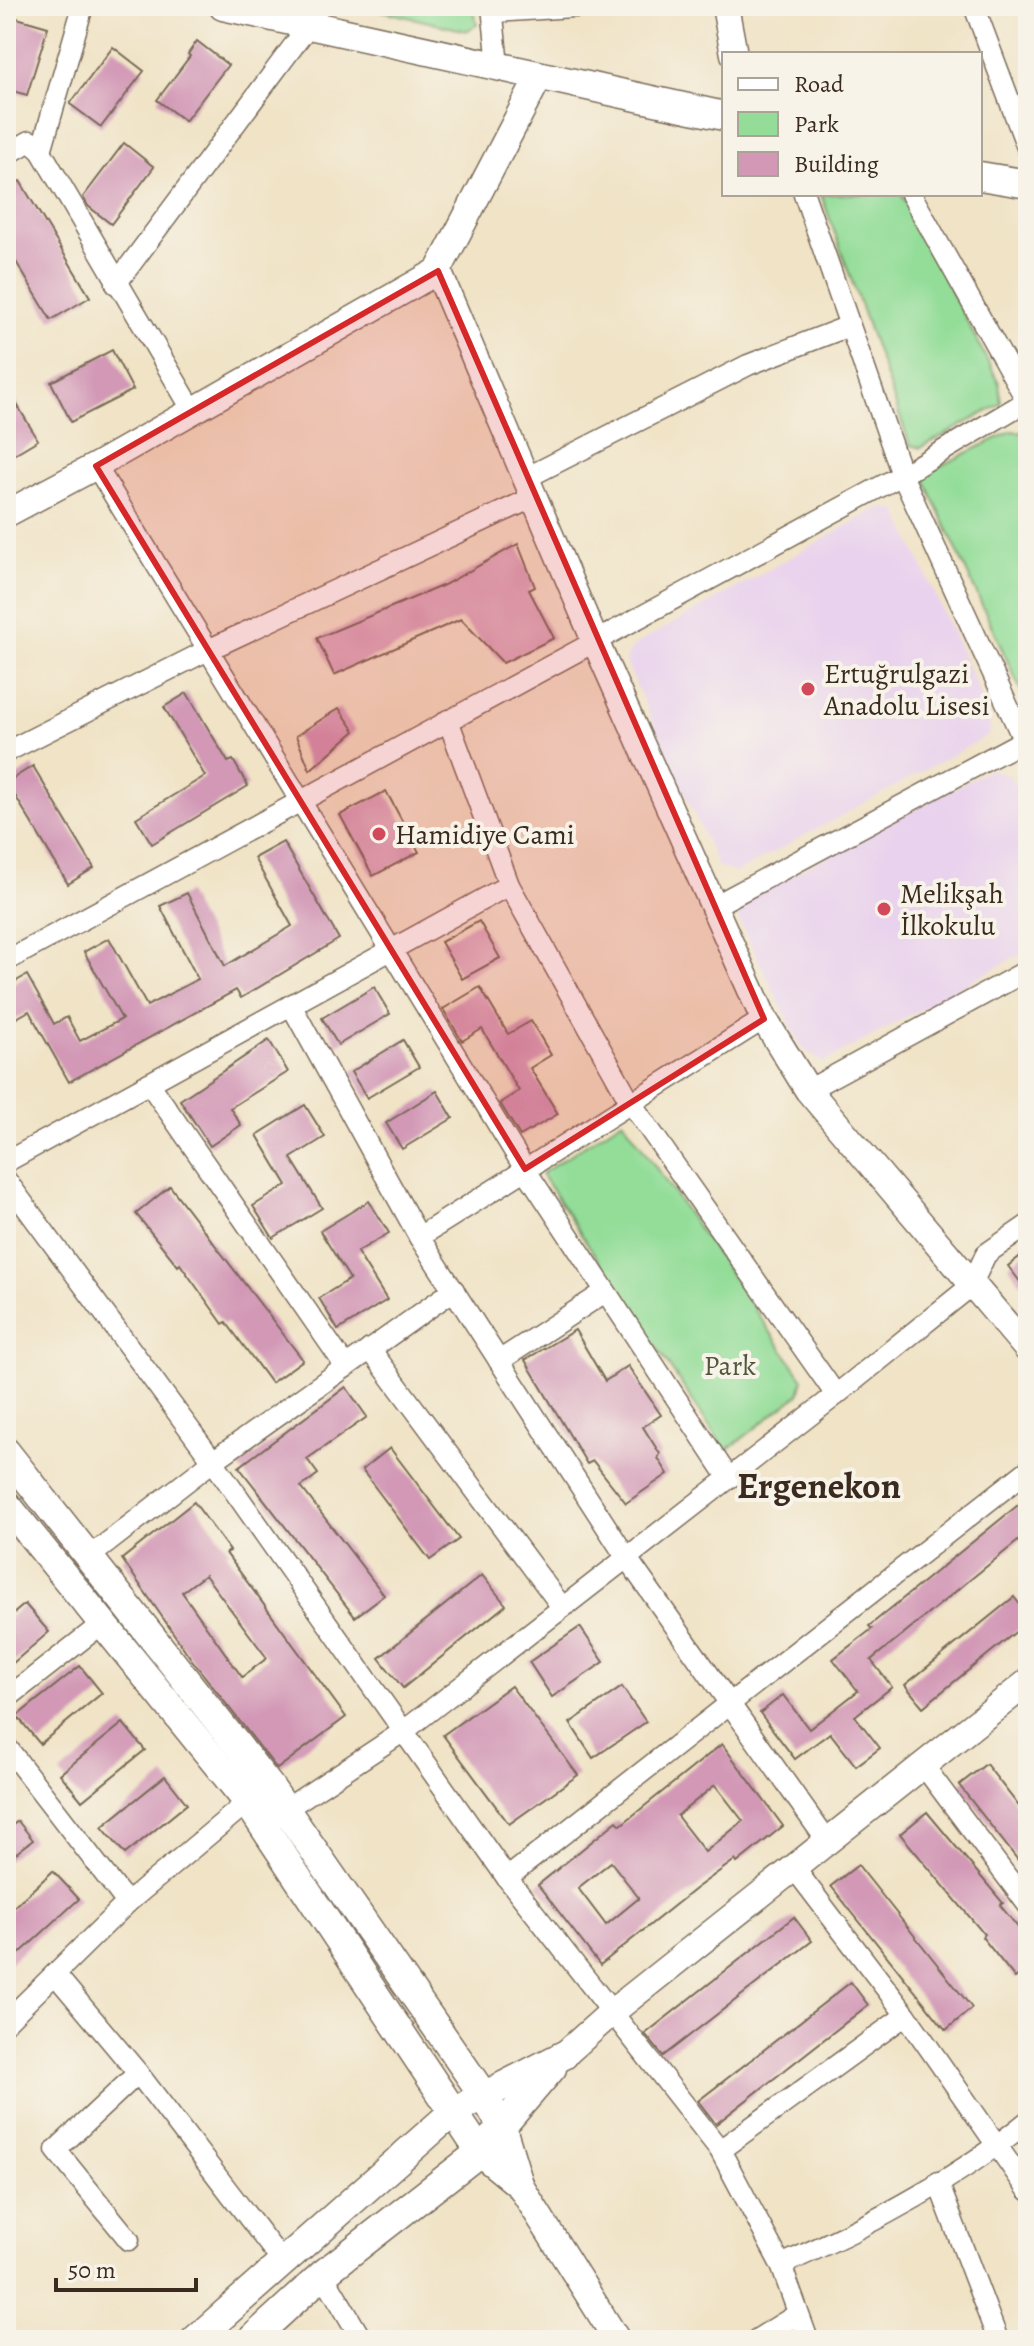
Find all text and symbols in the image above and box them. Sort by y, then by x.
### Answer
legend [722,52,982,196]
text: Road [794,68,844,100]
text: Park [794,108,839,140]
text: Building [794,148,879,180]
place label: Ertuğrulgazi Anadolu Lisesi [823,655,990,725]
marker: Ertuğrulgazi Anadolu Lisesi [799,680,817,698]
place label: Hamidiye Cami [395,816,575,854]
marker: Hamidiye Cami [370,825,388,843]
place label: Melikşah İlkokulu [900,875,1004,945]
marker: Melikşah İlkokulu [875,900,893,918]
park label: Park [704,1347,756,1385]
district label: Ergenekon [737,1461,901,1510]
scale bar [56,2242,196,2292]
text: 50 m [68,2254,116,2286]

